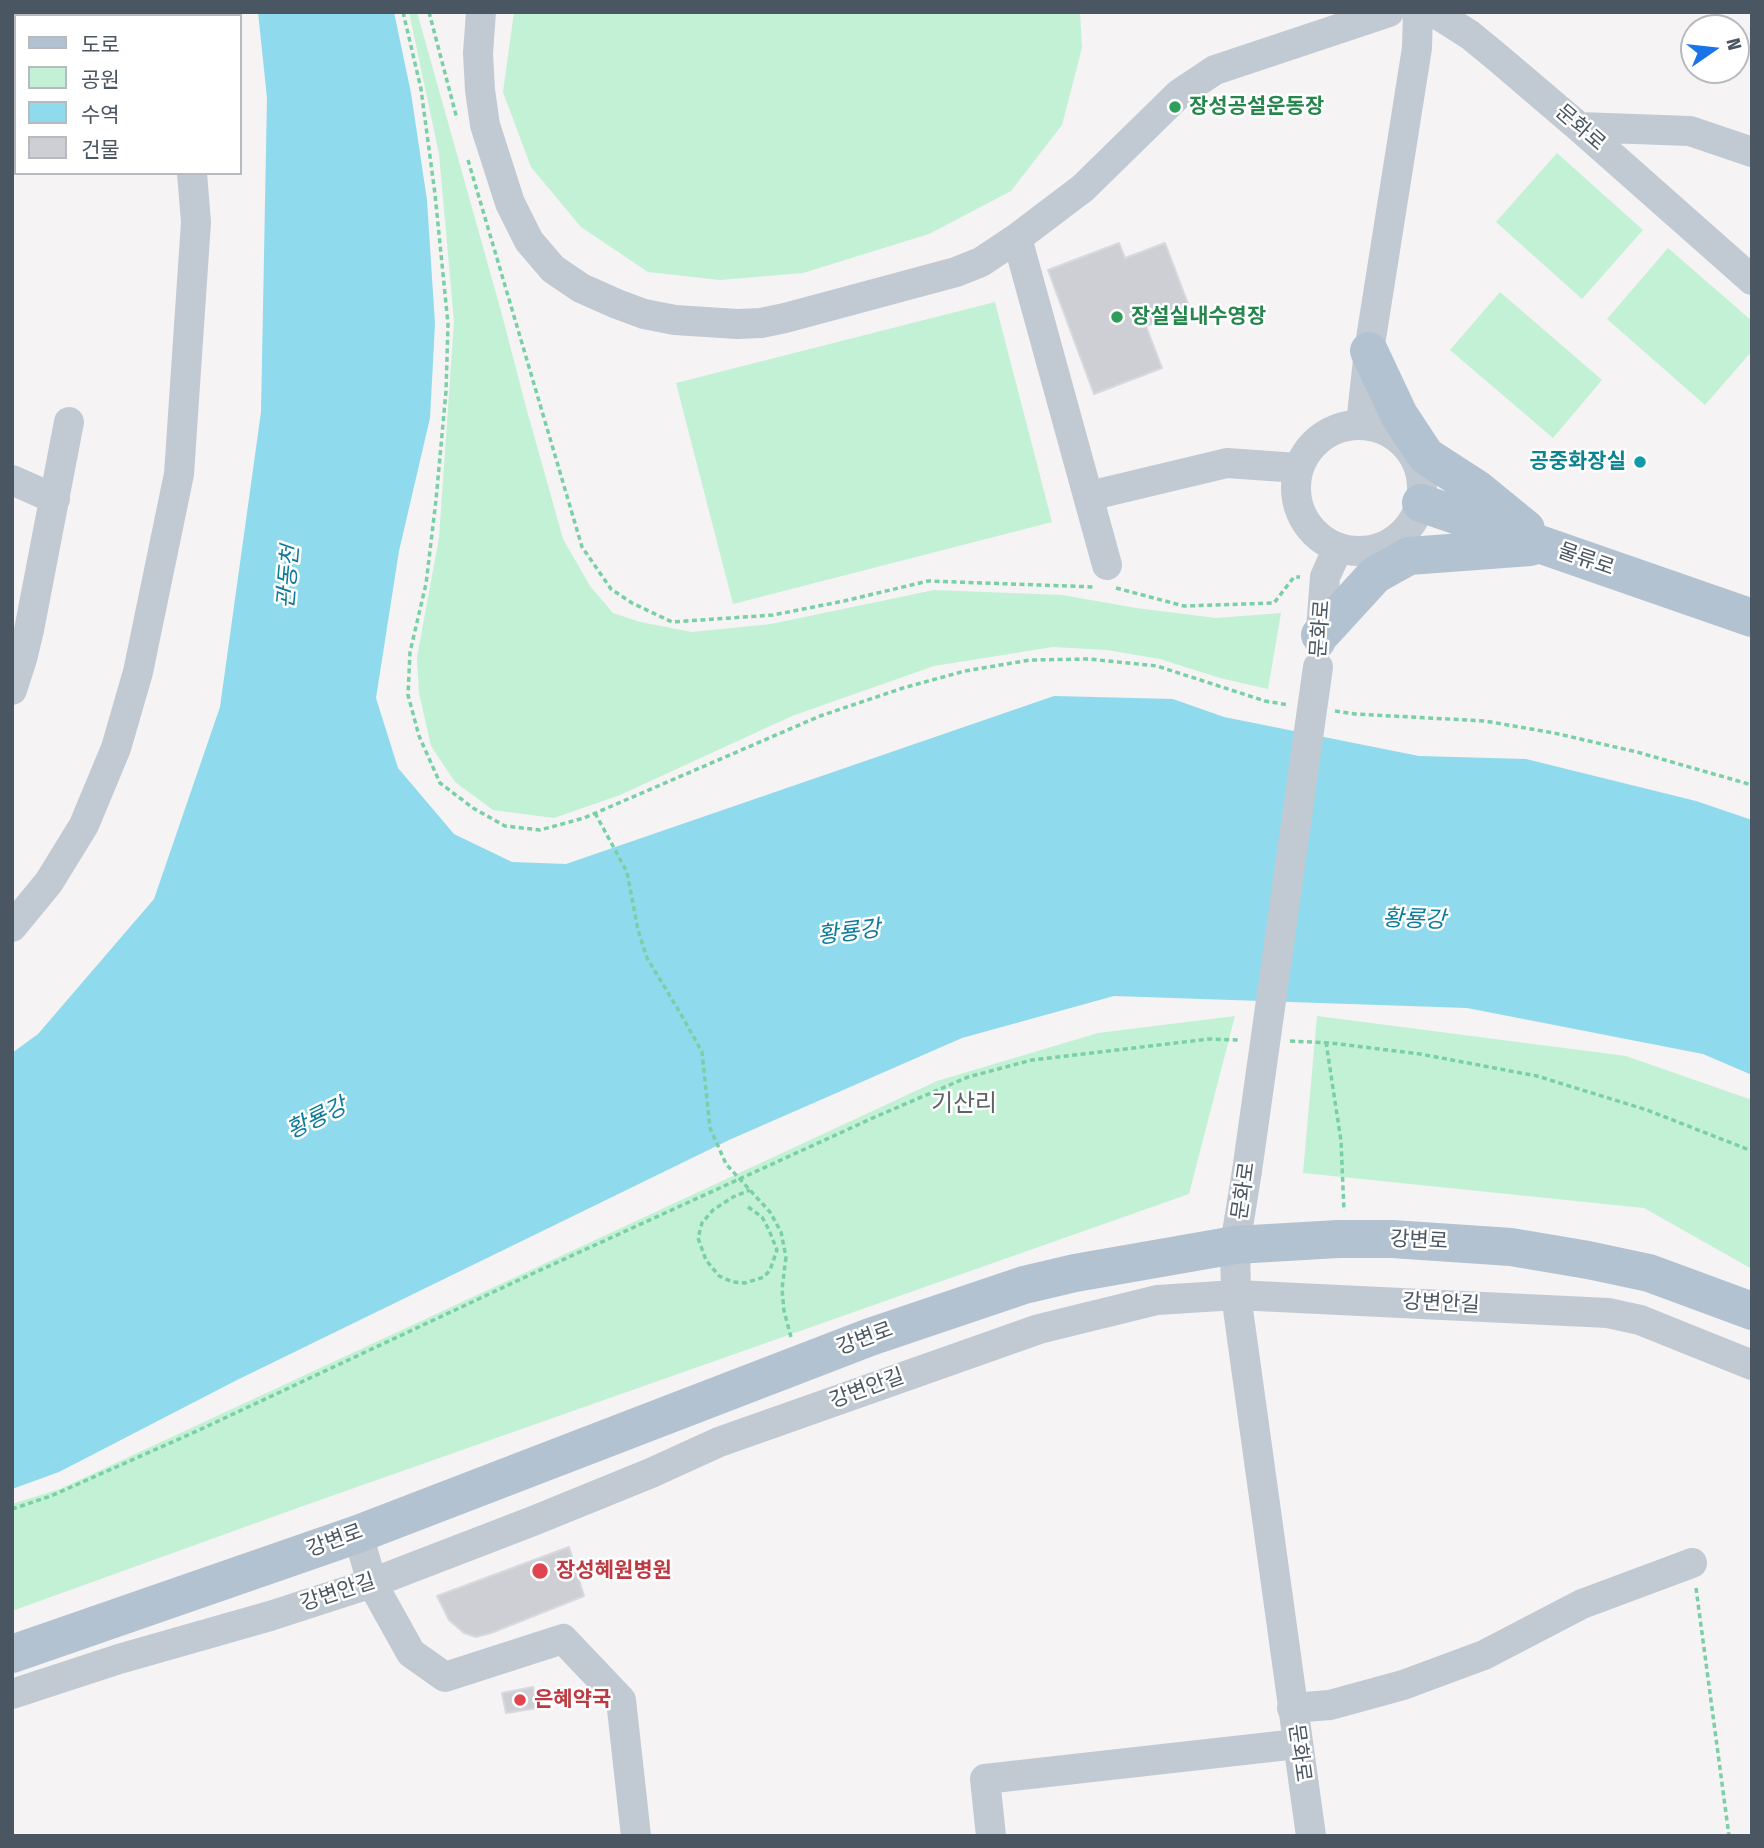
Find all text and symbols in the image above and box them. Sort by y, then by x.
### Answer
legend [14,14,242,175]
north arrow [1680,14,1750,84]
text: 도로 [81,32,120,58]
text: N [1721,36,1746,53]
text: 공원 [81,67,120,93]
place label: 장성공설운동장 [1189,94,1324,120]
marker: 장성공설운동장 [1167,99,1183,115]
street label: 문화로 [1550,99,1610,157]
text: 수역 [81,102,120,128]
text: 건물 [81,137,120,163]
place label: 장설실내수영장 [1131,304,1266,330]
marker: 장설실내수영장 [1109,309,1125,325]
place label: 공중화장실 [1529,449,1626,475]
marker: 공중화장실 [1632,454,1648,470]
street label: 물류로 [1554,539,1618,581]
water label: 관동천 [272,544,306,610]
street label: 문화로 [1306,599,1336,659]
water label: 황룡강 [1382,905,1446,935]
water label: 황룡강 [816,915,882,951]
district label: 기산리 [931,1090,997,1118]
water label: 황룡강 [282,1093,352,1145]
street label: 문화로 [1227,1161,1261,1221]
street label: 강변로 [1389,1227,1449,1255]
street label: 강변안길 [1402,1289,1480,1319]
street label: 강변로 [833,1317,897,1361]
street label: 강변안길 [826,1364,908,1414]
street label: 강변로 [303,1519,367,1563]
place label: 장성혜원병원 [556,1558,672,1584]
marker: 장성혜원병원 [530,1561,550,1581]
street label: 강변안길 [297,1569,379,1617]
place label: 은혜약국 [534,1687,611,1713]
marker: 은혜약국 [512,1692,528,1708]
street label: 문화로 [1282,1723,1316,1783]

